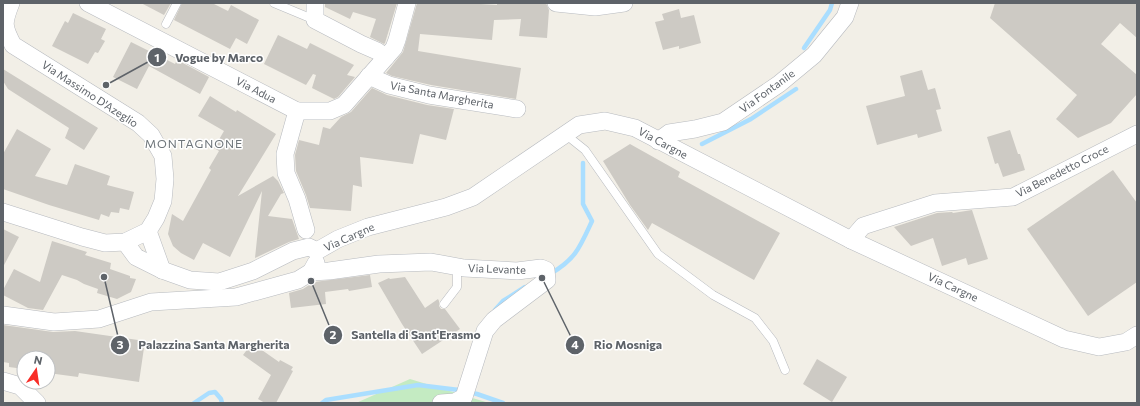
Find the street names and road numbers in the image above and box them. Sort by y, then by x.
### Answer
street label: Via Massimo D'Azeglio [40,58,141,130]
street label: Via Fontanile [737,66,797,115]
street label: Via Adua [234,74,279,105]
street label: Via Santa Margherita [389,78,495,111]
street label: Via Cargne [636,124,690,161]
street label: Via Benedetto Croce [1013,141,1111,200]
street label: Via Cargne [321,220,376,253]
street label: Via Levante [468,261,526,276]
street label: Via Cargne [926,269,981,304]

